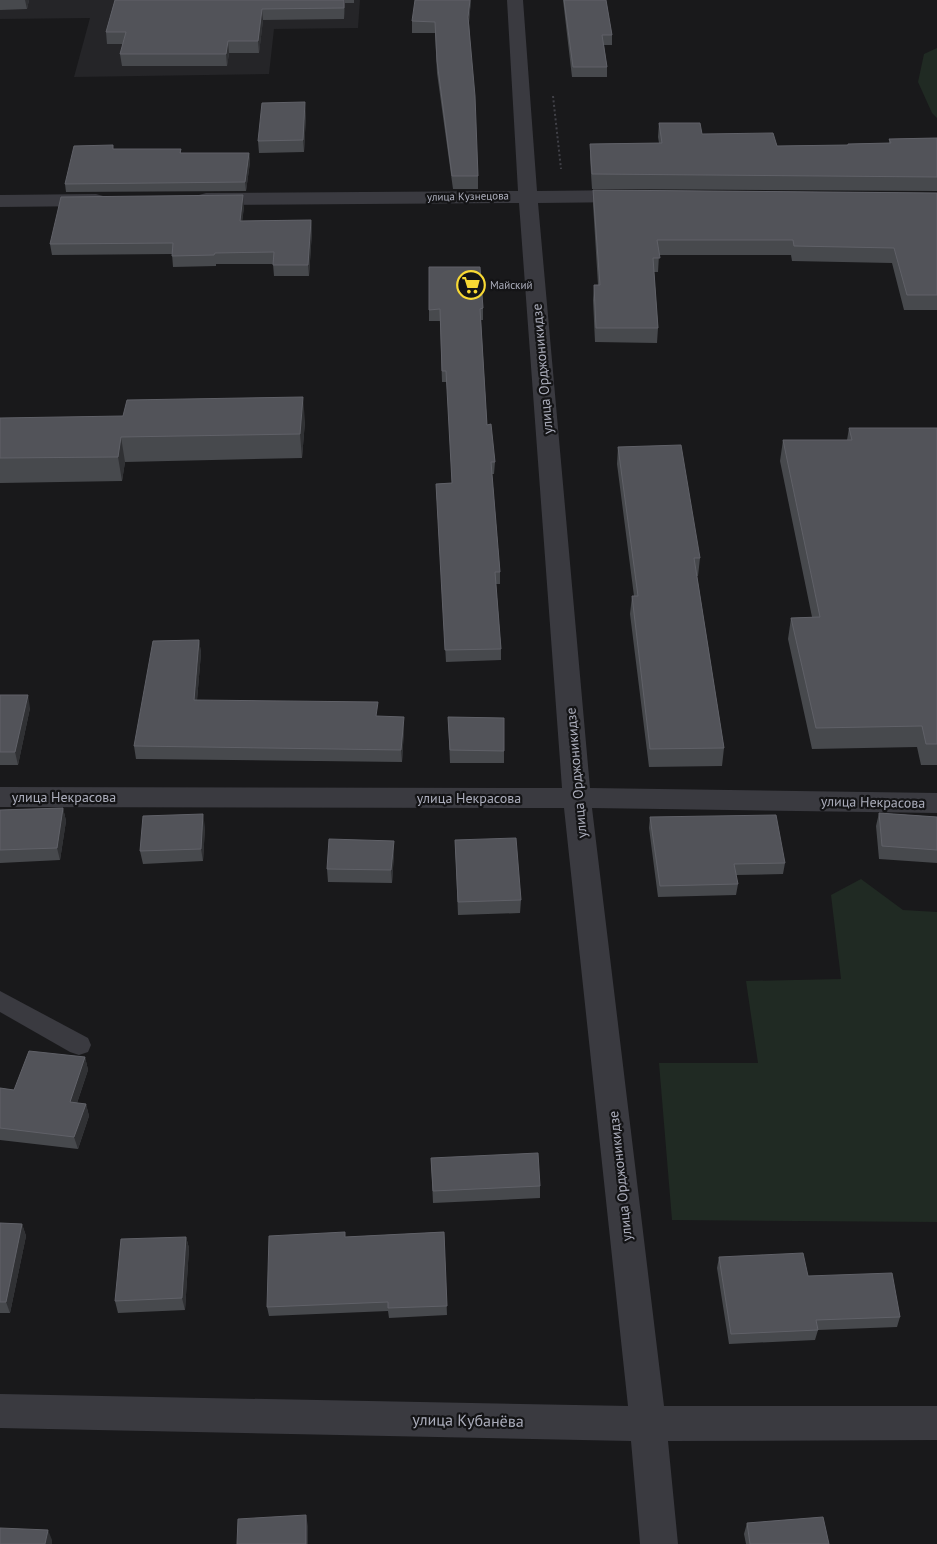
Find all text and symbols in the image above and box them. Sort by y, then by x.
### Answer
street label: улица Кузнецова [427,188,509,204]
supermarket icon: Майский [456,270,486,300]
place label: Майский [490,278,532,292]
street label: улица Орджоникидзе [527,303,557,435]
street label: улица Орджоникидзе [561,707,591,839]
street label: улица Некрасова [12,788,116,806]
street label: улица Некрасова [417,789,521,807]
street label: улица Некрасова [821,792,925,812]
street label: улица Орджоникидзе [604,1110,636,1242]
street label: улица Кубанёва [412,1409,524,1431]

